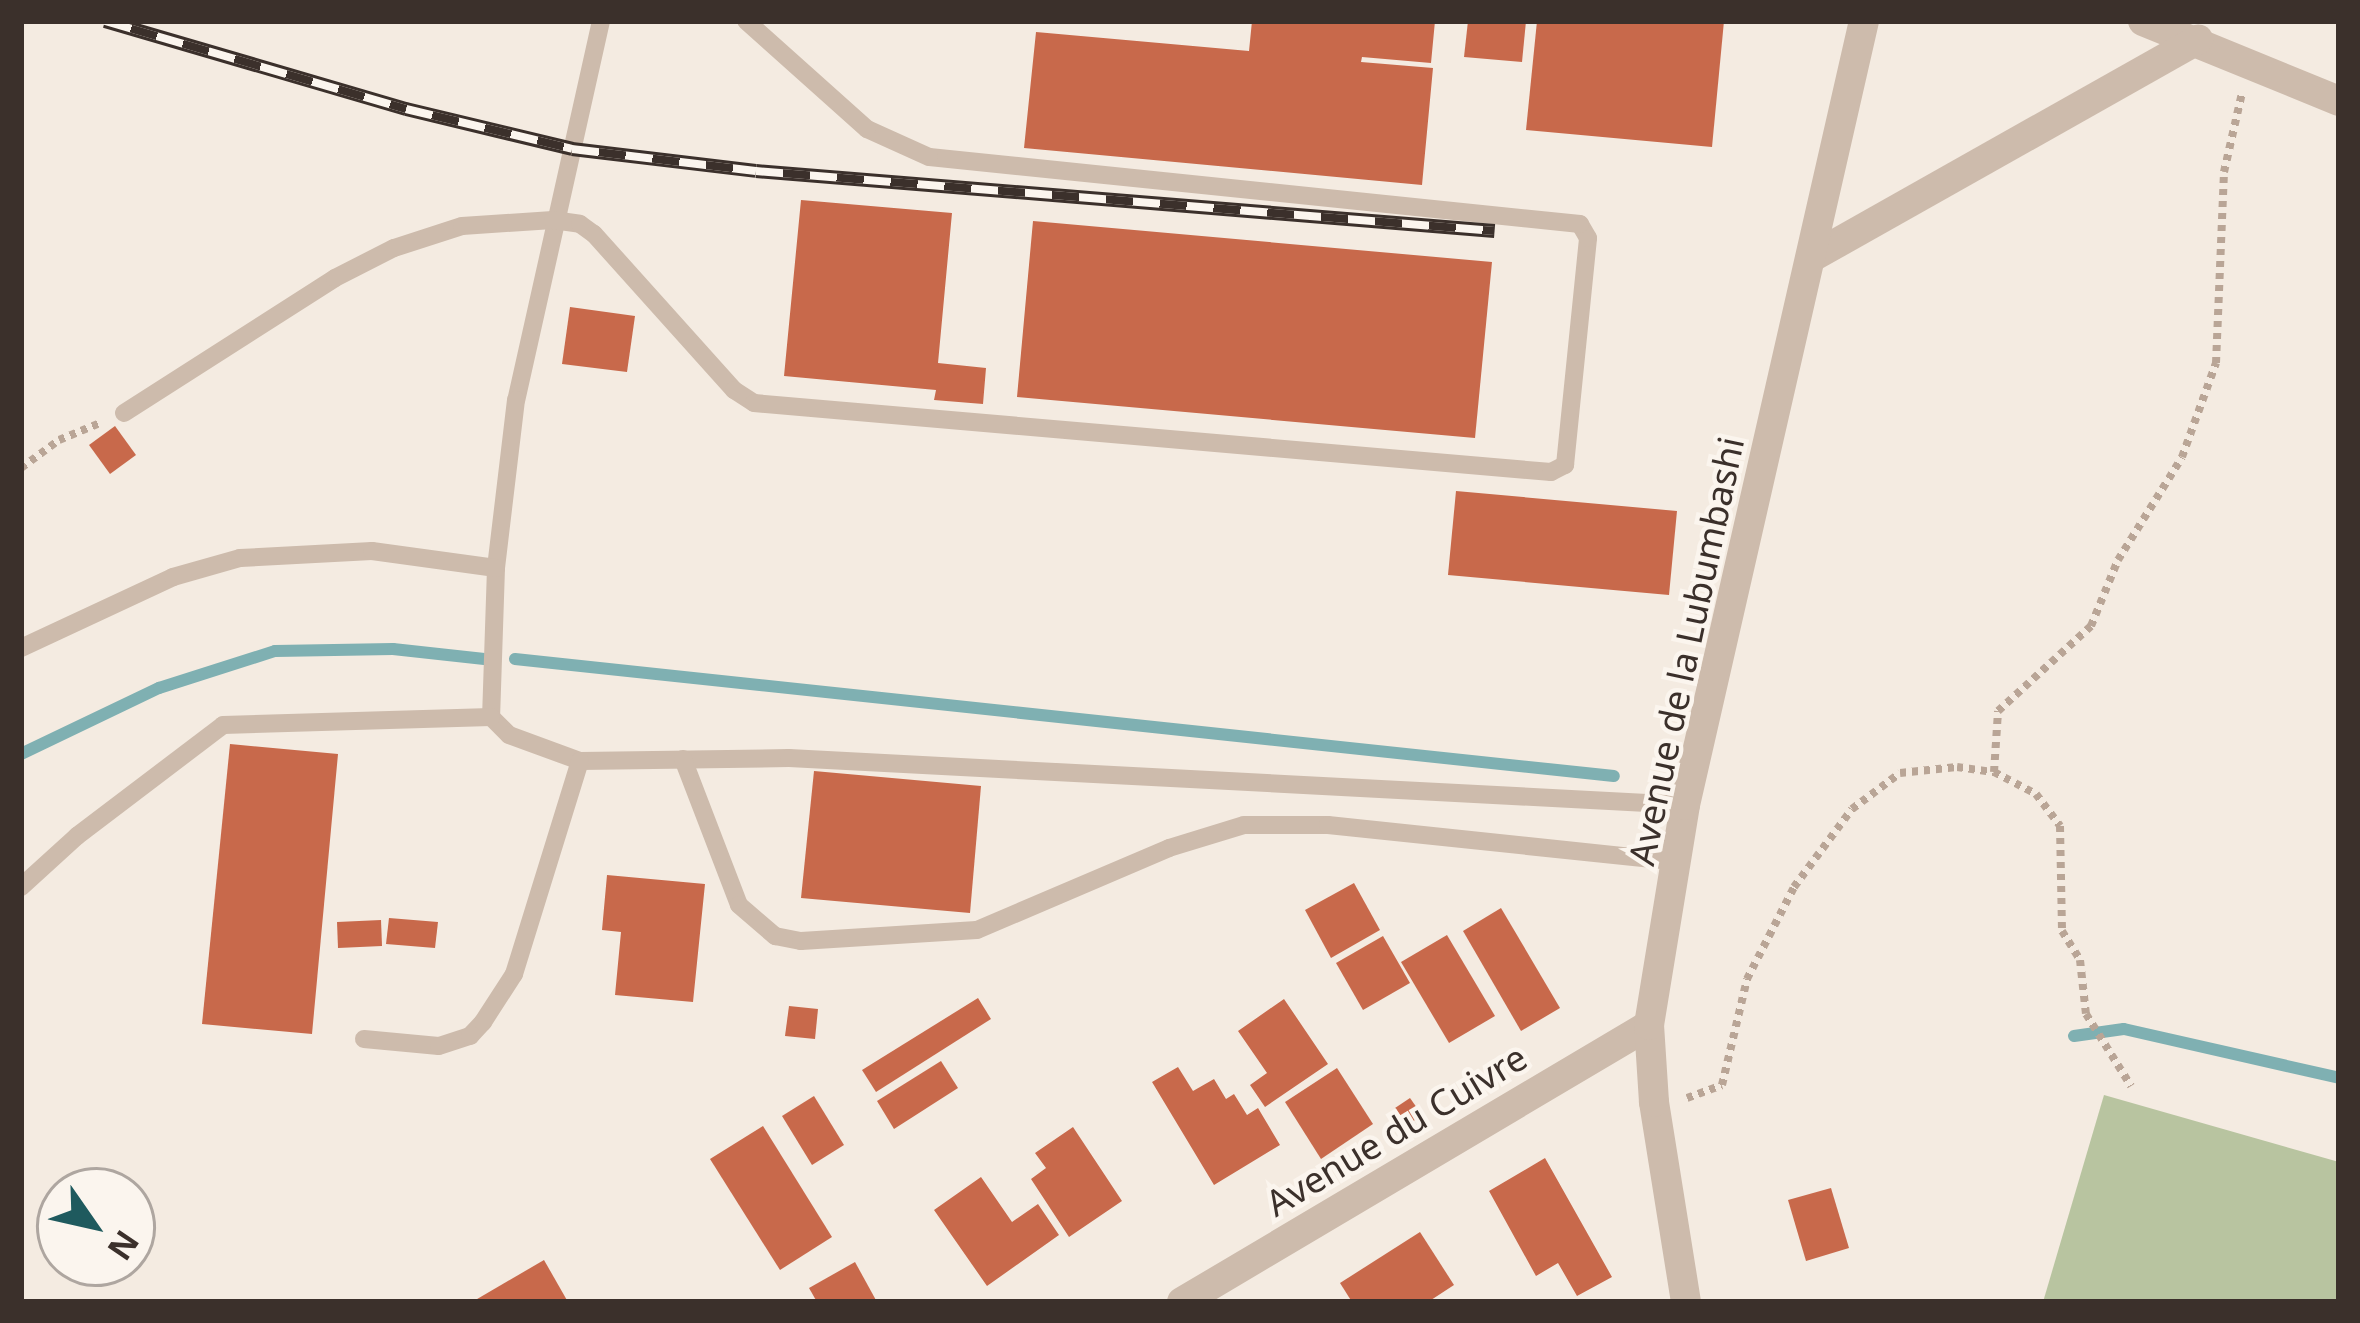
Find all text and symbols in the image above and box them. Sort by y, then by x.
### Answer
street label: Avenue de la Lubumbashi [1619,433,1753,869]
street label: Avenue du Cuivre [1258,1035,1534,1225]
north arrow [36,1167,156,1287]
text: N [98,1222,150,1269]

